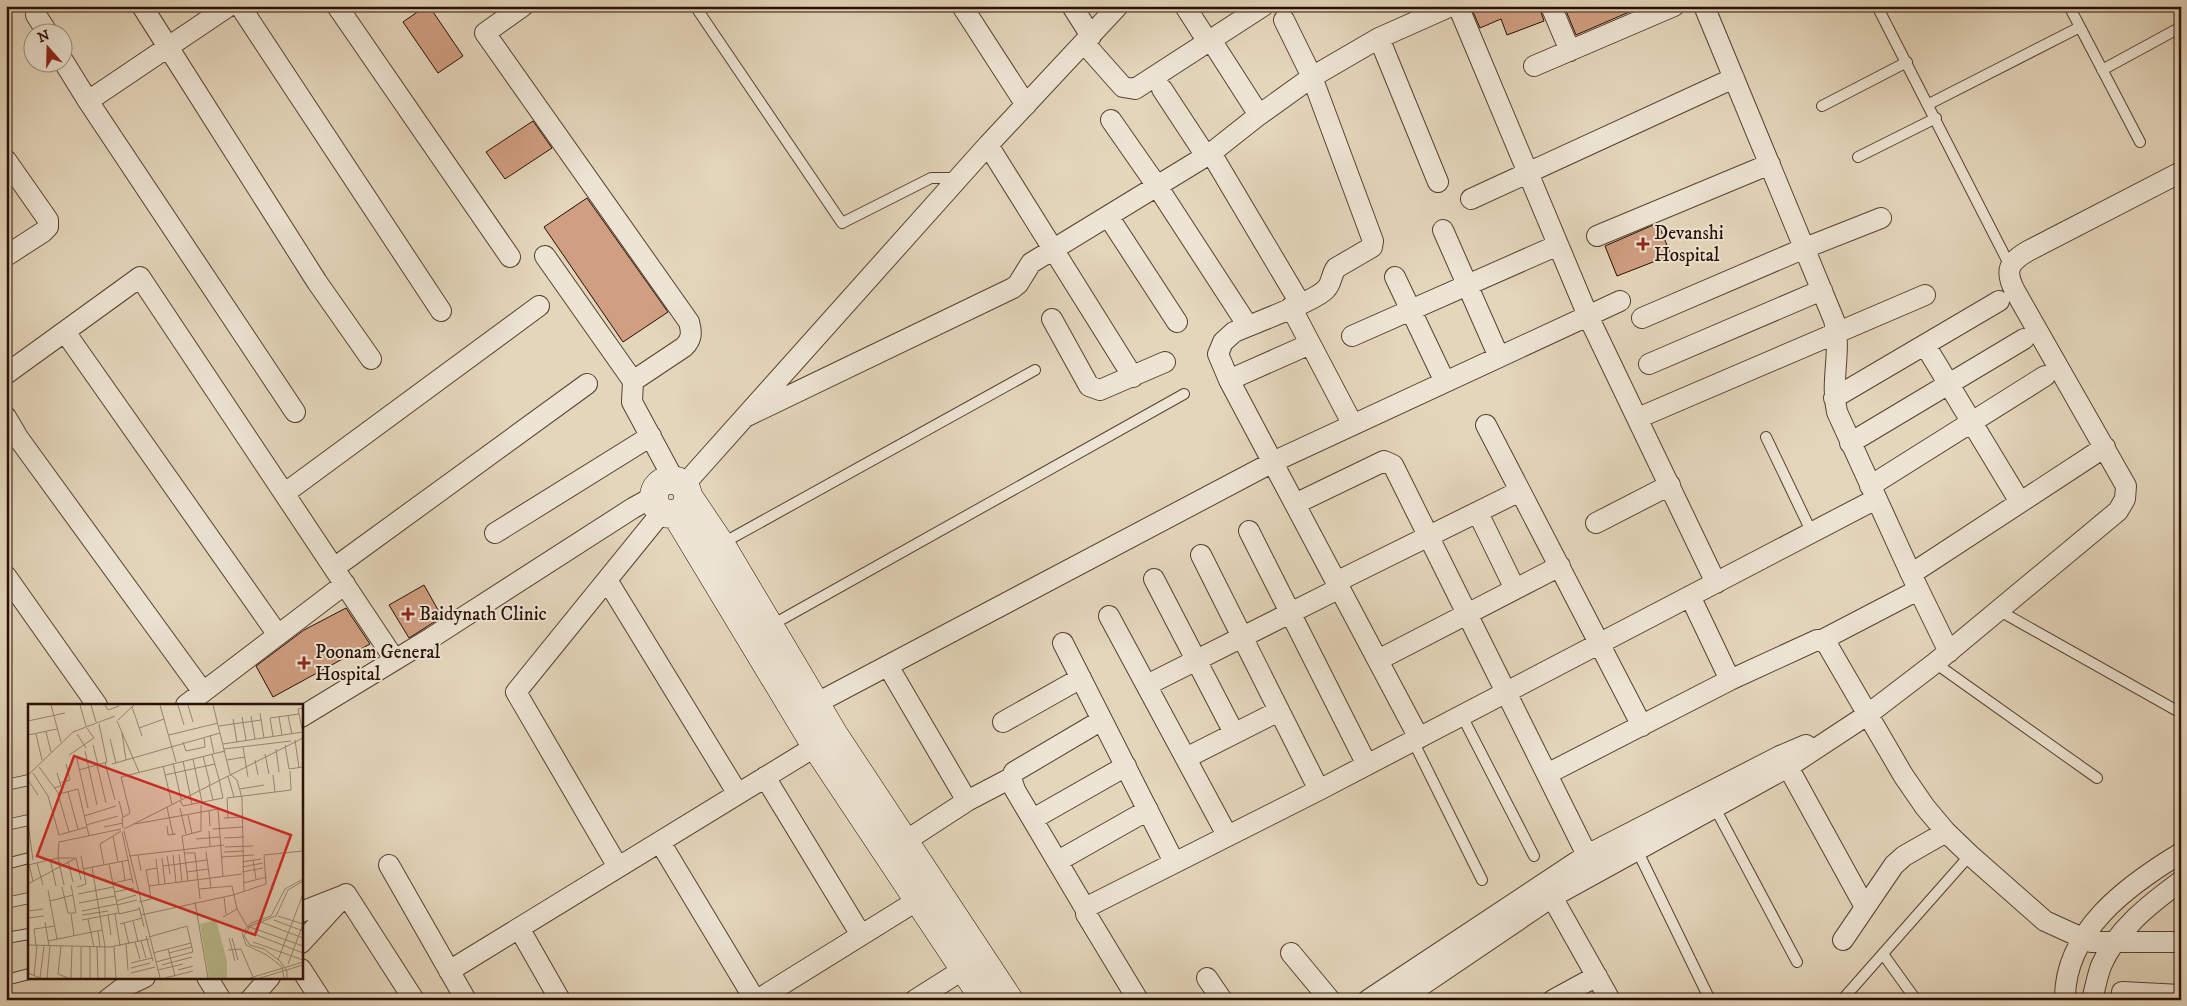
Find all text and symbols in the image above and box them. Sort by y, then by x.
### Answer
north arrow [22,22,72,72]
text: N [35,26,53,47]
place label: Devanshi Hospital [1654,222,1724,267]
marker: Devanshi Hospital [1636,237,1650,251]
place label: Baidynath Clinic [419,603,547,626]
marker: Baidynath Clinic [401,607,415,621]
place label: Poonam General Hospital [315,641,441,686]
marker: Poonam General Hospital [297,656,311,670]
inset map [28,704,302,978]

